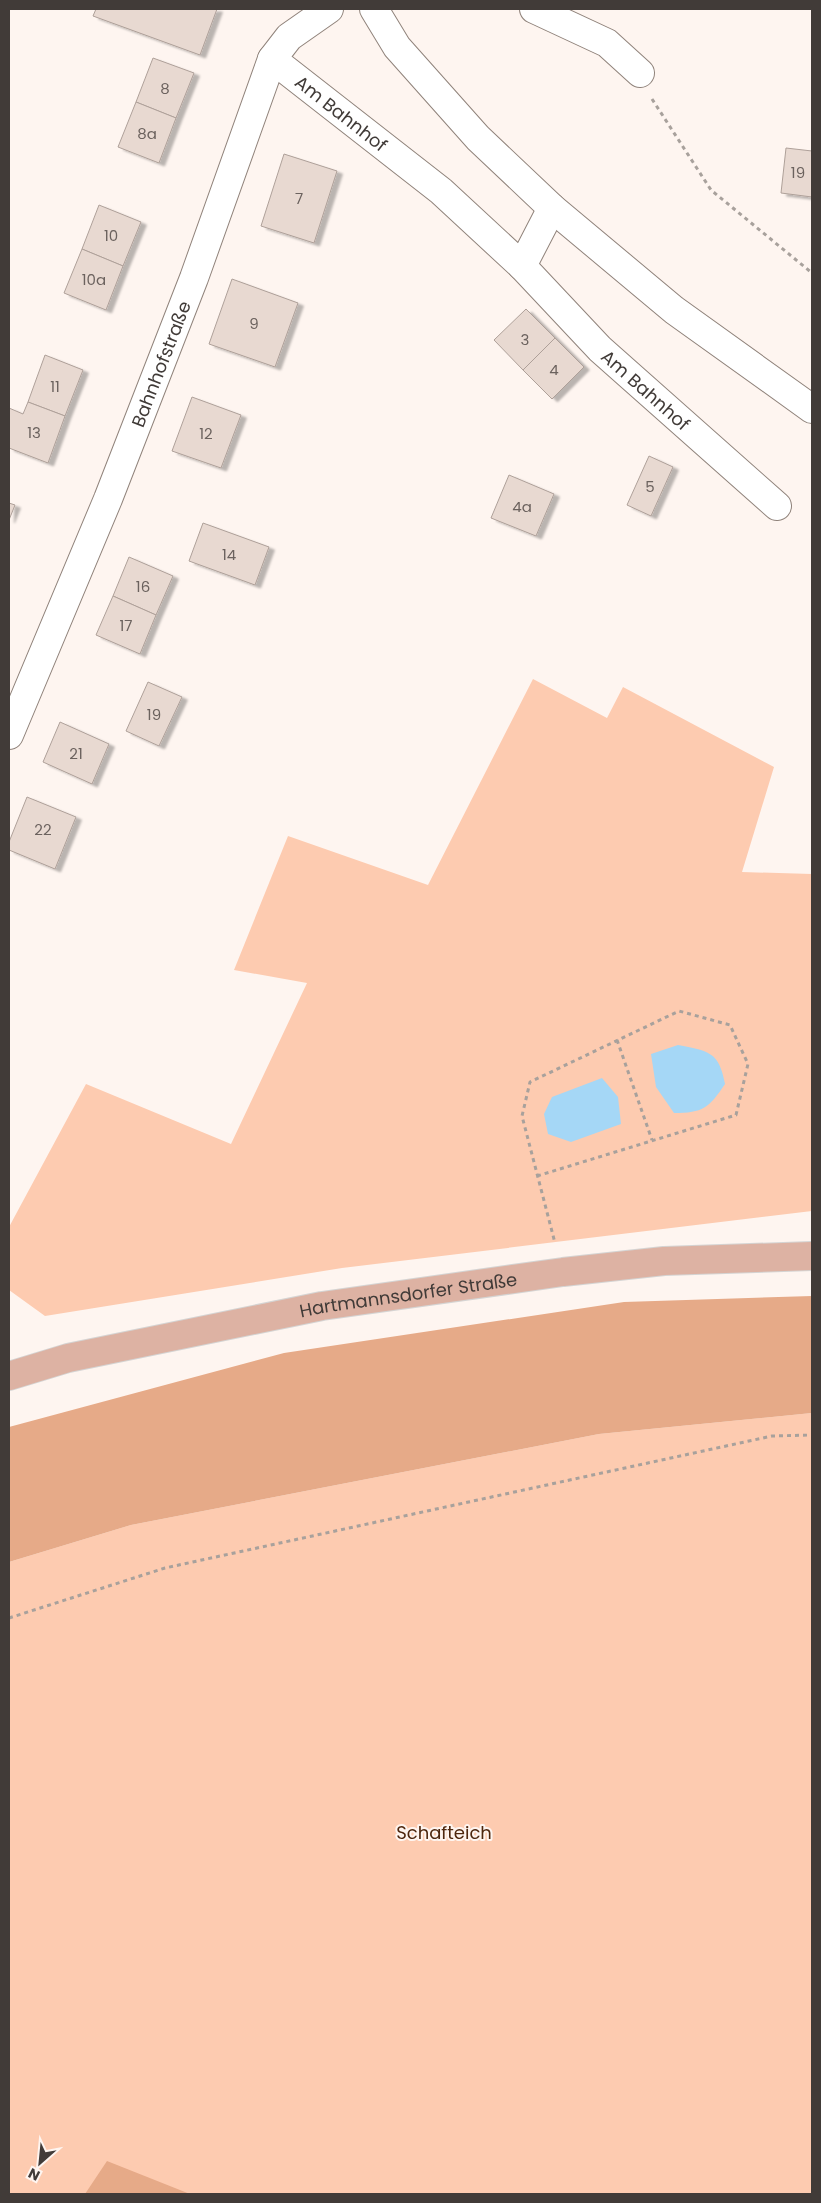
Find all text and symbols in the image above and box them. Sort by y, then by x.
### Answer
street label: Am Bahnhof [290,69,393,157]
house number: 8 [160,78,170,99]
house number: 8a [137,123,157,144]
house number: 19 [791,162,805,183]
house number: 7 [295,188,303,209]
house number: 10 [104,225,118,246]
house number: 10a [82,269,106,290]
street label: Bahnhofstraße [125,297,196,431]
house number: 9 [249,313,259,334]
house number: 3 [521,329,529,350]
street label: Am Bahnhof [596,344,696,436]
house number: 4 [549,359,559,380]
house number: 11 [50,376,60,397]
house number: 13 [27,422,41,443]
house number: 12 [199,423,213,444]
house number: 5 [645,476,655,497]
house number: 4a [512,496,532,517]
house number: 14 [222,544,236,565]
house number: 16 [136,576,150,597]
house number: 17 [120,615,133,636]
house number: 19 [147,704,161,725]
house number: 21 [69,743,83,764]
house number: 22 [34,819,52,840]
street label: Hartmannsdorfer Straße [297,1266,519,1323]
park label: Schafteich [396,1820,492,1845]
north arrow [15,2138,65,2188]
text: N [25,2163,43,2186]

